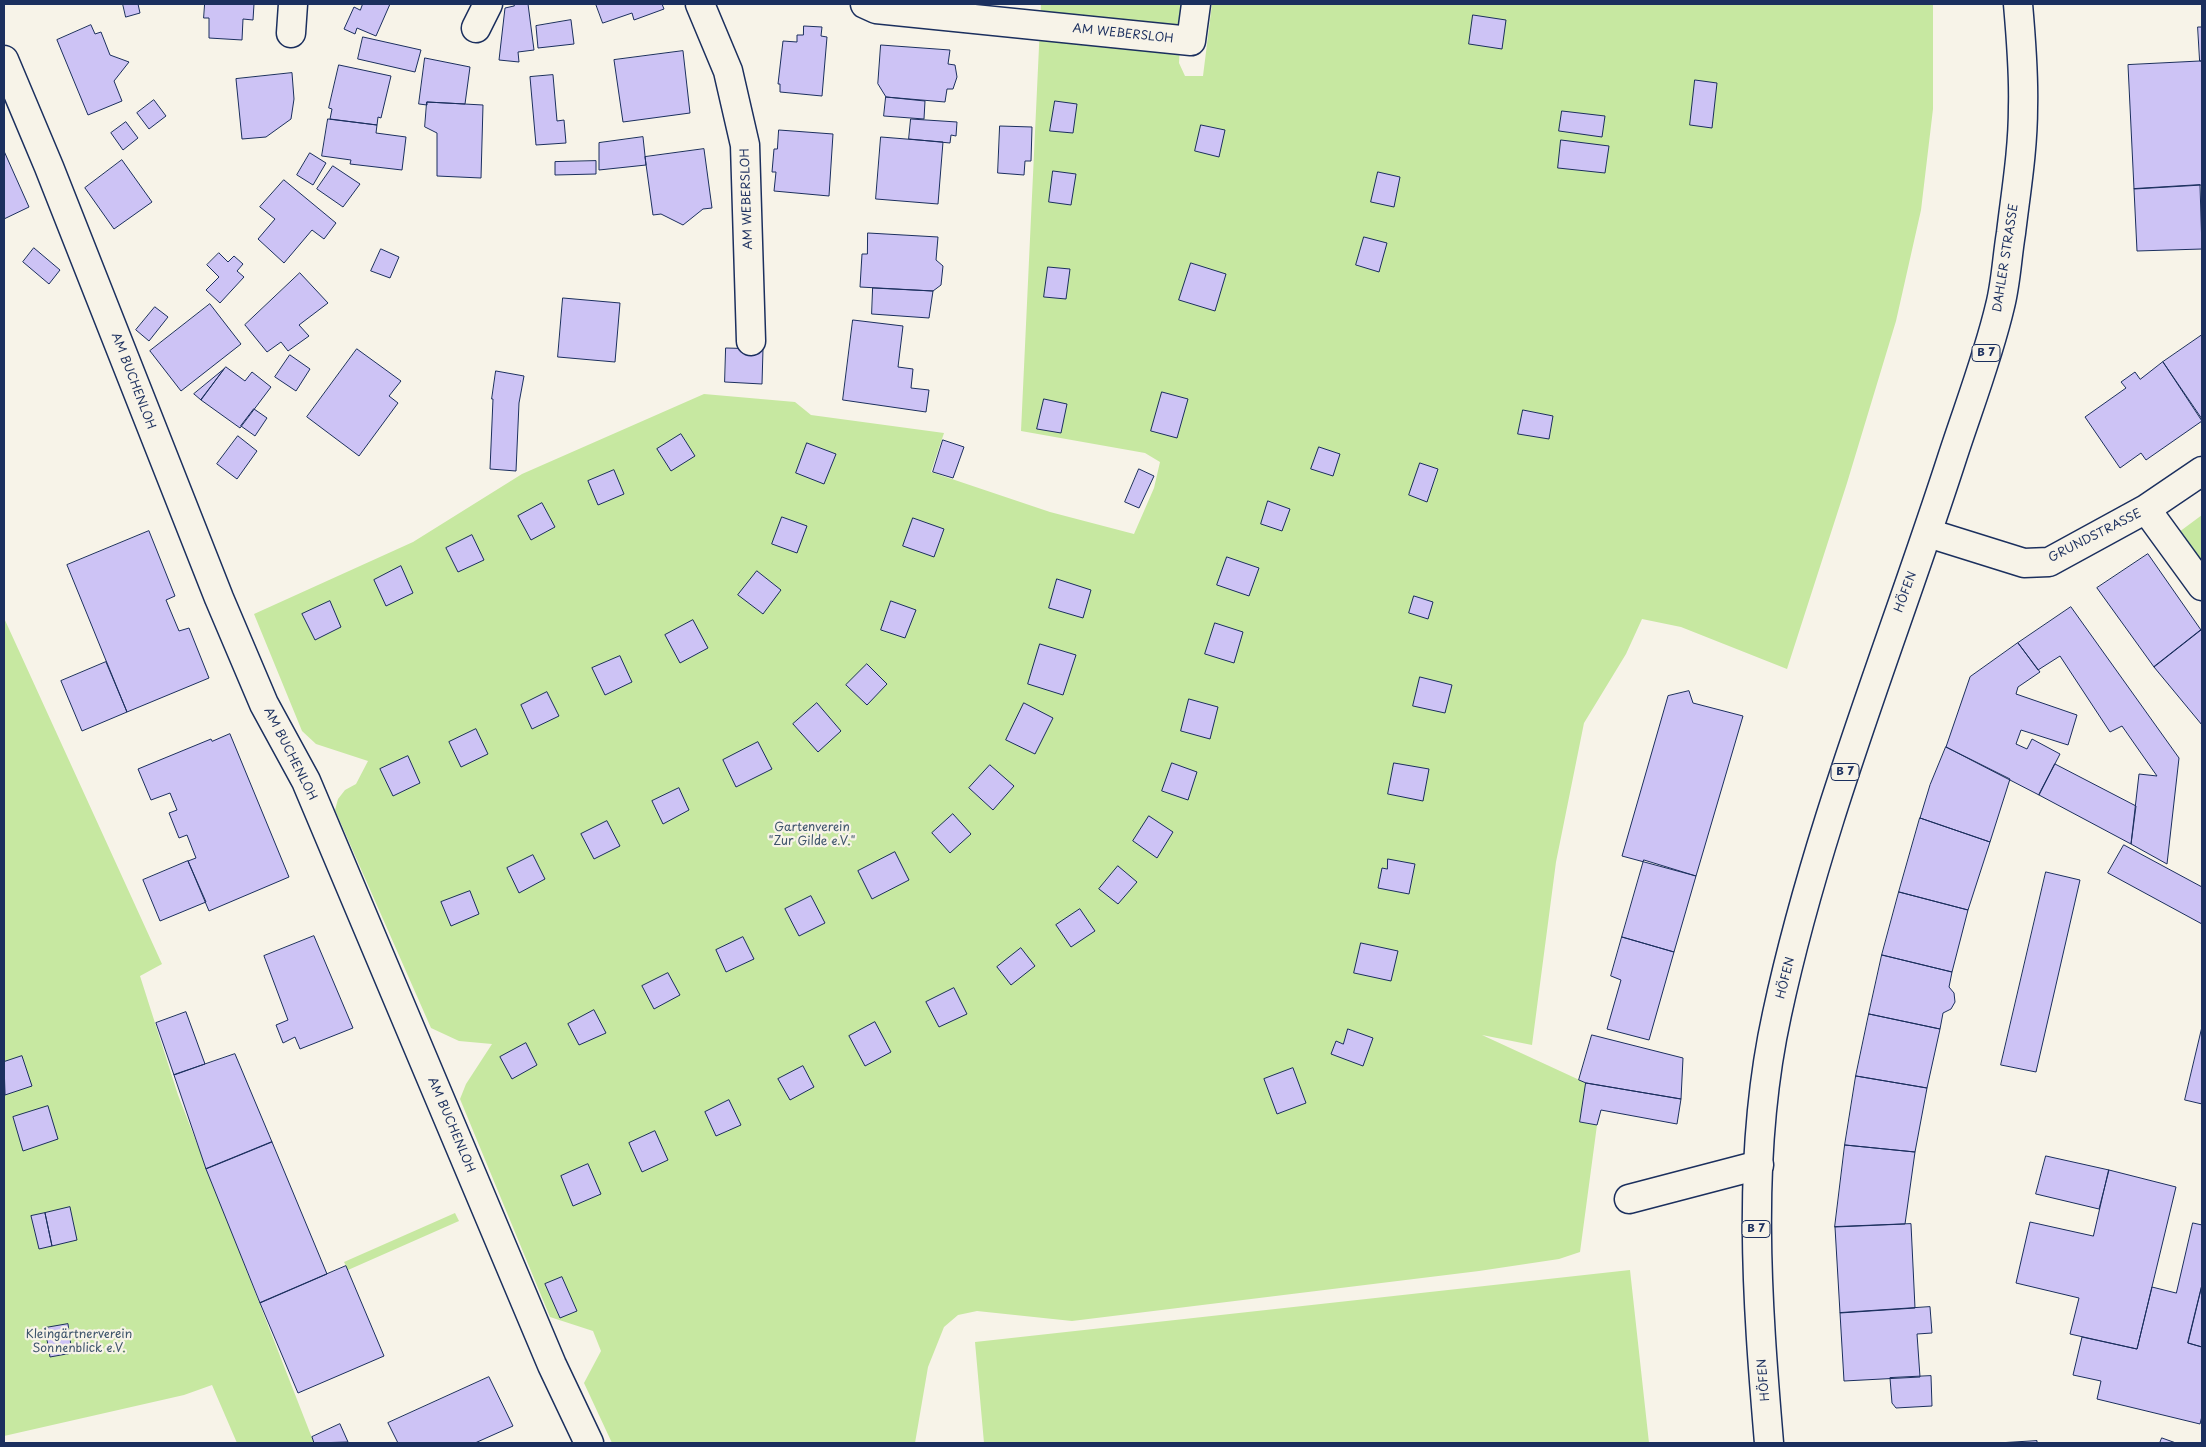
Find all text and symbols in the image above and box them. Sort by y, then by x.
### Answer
street label: AM WEBERSLOH [1072,22,1174,46]
street label: AM WEBERSLOH [738,148,756,250]
street label: DAHLER STRASSE [1990,203,2022,313]
street label: AM BUCHENLOH [108,331,158,431]
road number: B 7 [1972,344,2000,362]
street label: GRUNDSTRASSE [2046,506,2144,566]
street label: HÖFEN [1892,569,1920,615]
street label: AM BUCHENLOH [260,705,320,803]
road number: B 7 [1831,764,1859,780]
park label: Gartenverein "Zur Gilde e.V." [769,821,855,849]
street label: HÖFEN [1774,956,1798,1000]
street label: AM BUCHENLOH [424,1075,478,1175]
road number: B 7 [1742,1220,1770,1238]
park label: Kleingärtnerverein Sonnenblick e.V. [26,1328,132,1356]
street label: HÖFEN [1755,1358,1773,1402]

